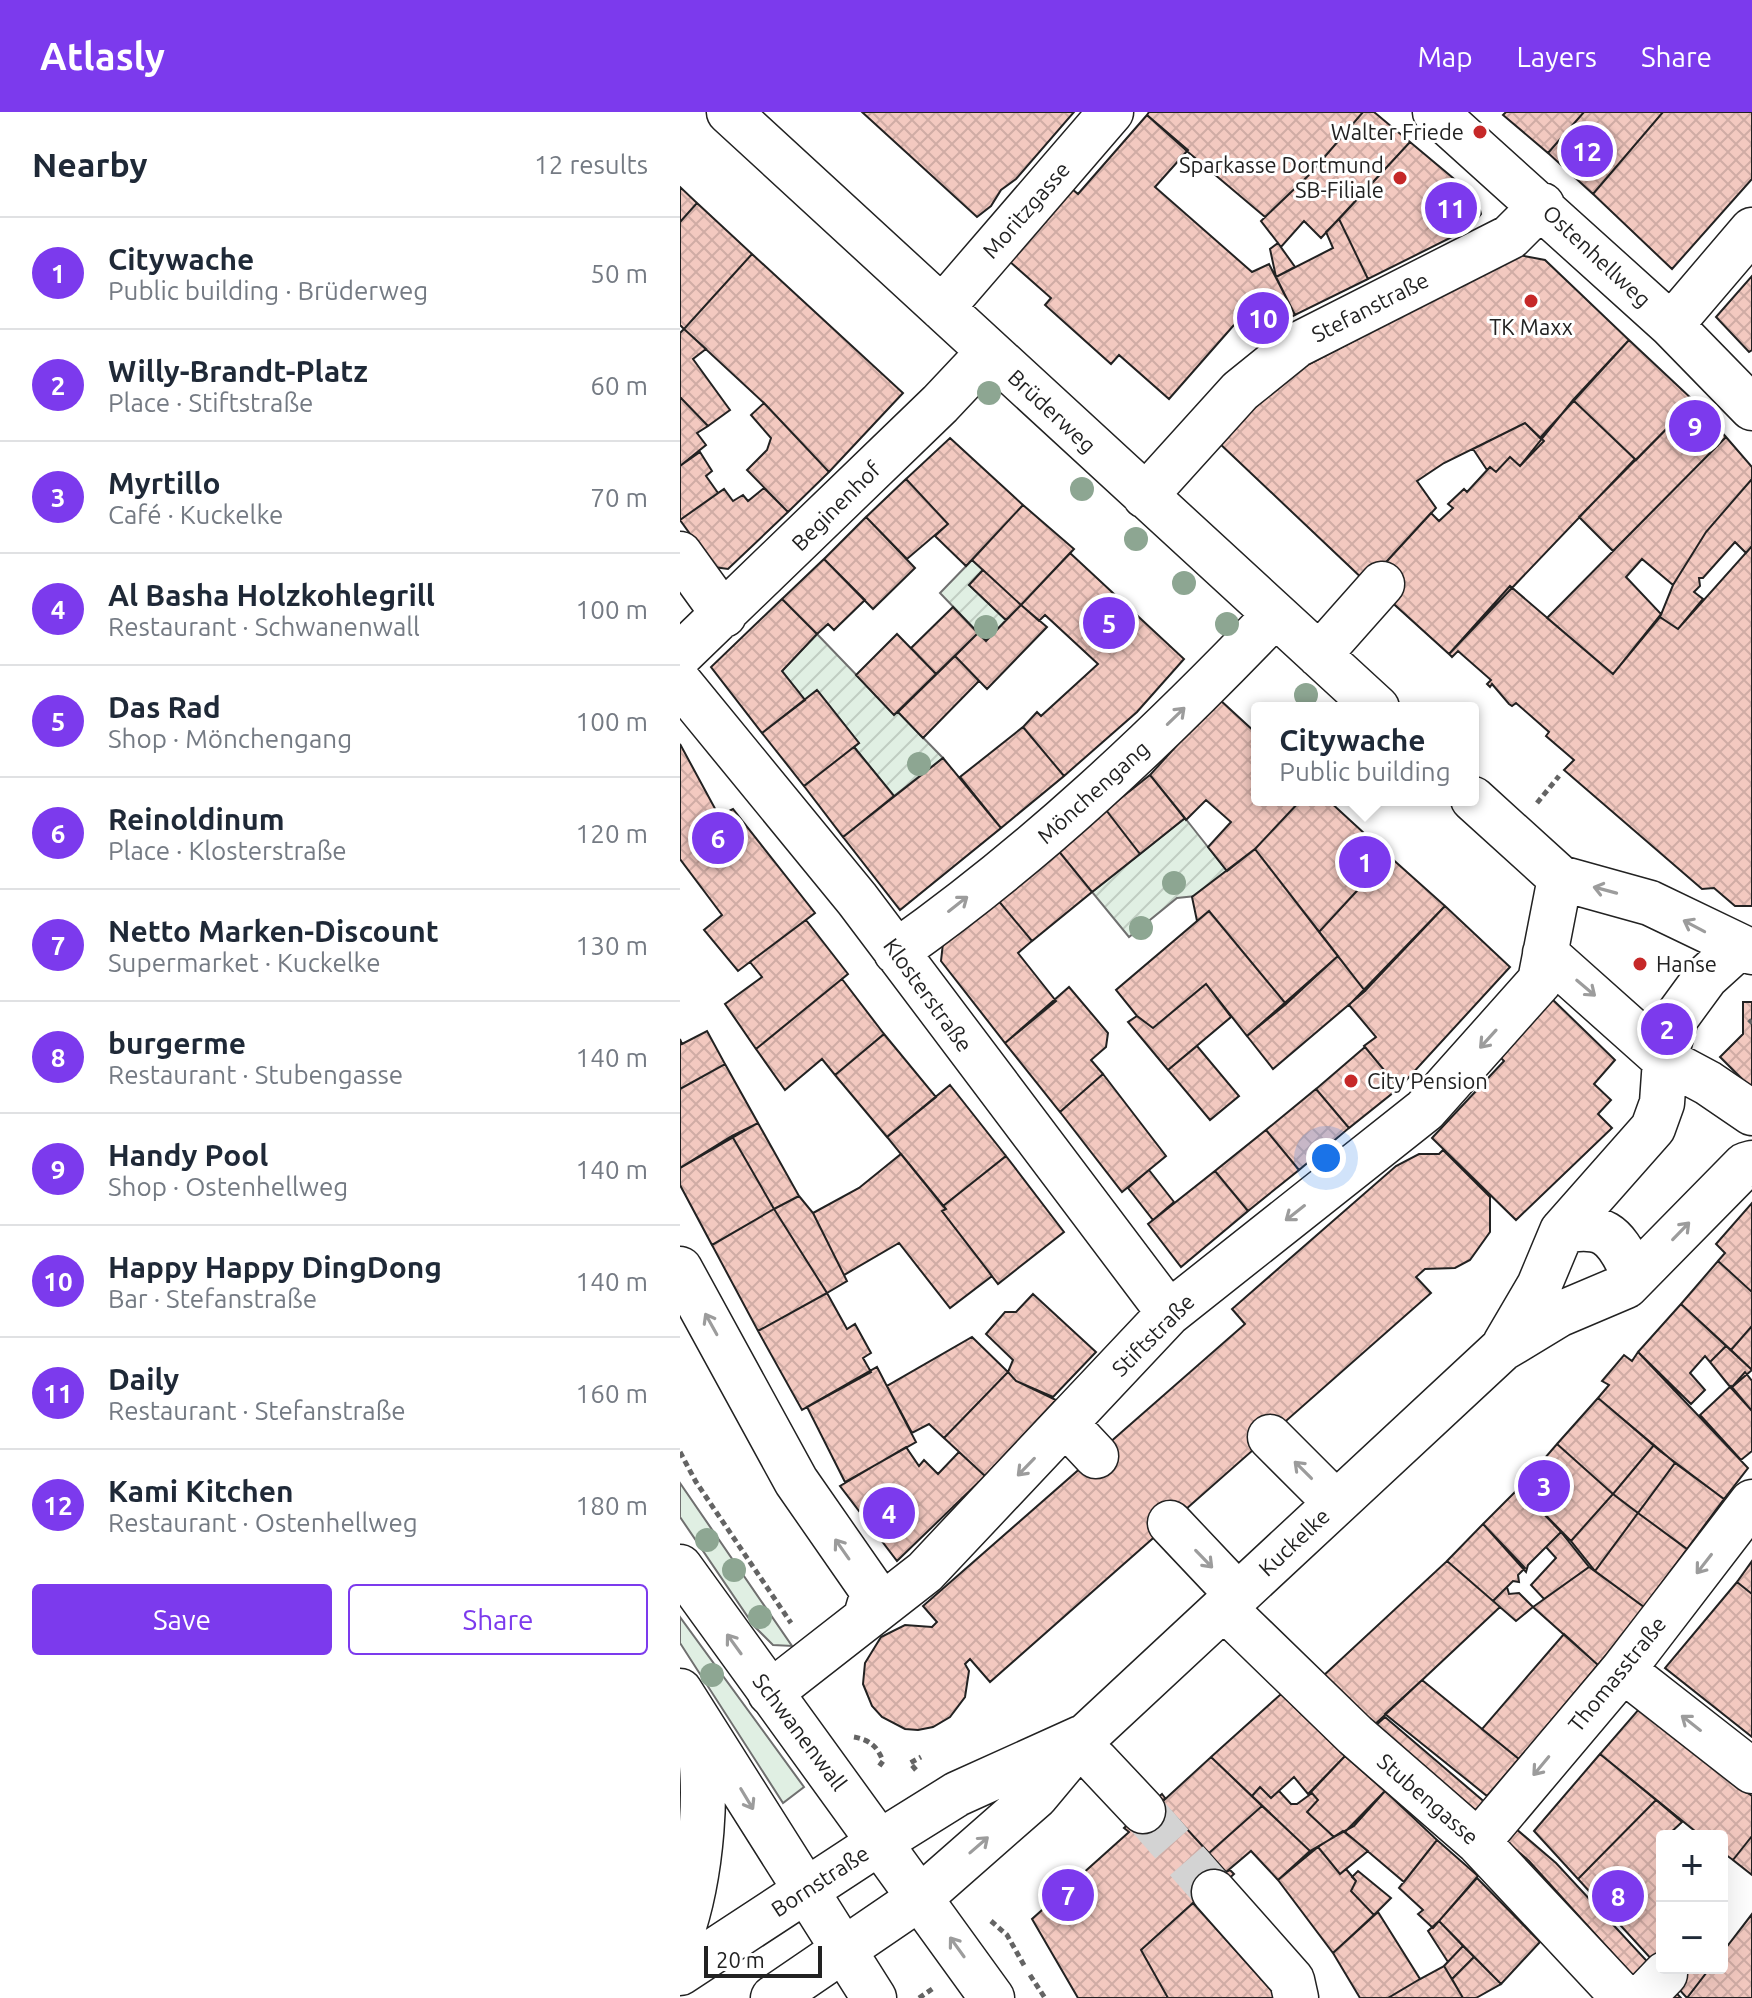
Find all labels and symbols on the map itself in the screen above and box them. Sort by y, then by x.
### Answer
place label: Walter Friede [1331,119,1464,144]
pin: 12 [1561,121,1613,181]
marker: Walter Friede [1471,123,1489,141]
place label: Sparkasse Dortmund SB-Filiale [1179,152,1384,202]
street label: Moritzgasse [977,156,1074,263]
marker: Sparkasse Dortmund SB-Filiale [1391,169,1409,187]
pin: 11 [1425,178,1477,238]
street label: Ostenhellweg [1538,199,1656,312]
street label: Stefanstraße [1307,266,1432,347]
pin: 10 [1237,288,1289,348]
marker: TK Maxx [1522,292,1540,310]
place label: TK Maxx [1489,314,1573,339]
street label: Brüderweg [1003,364,1101,457]
pin: 9 [1669,396,1721,456]
street label: Beginenhof [786,456,886,555]
pin: 5 [1083,593,1135,653]
one-way arrow [1166,707,1185,726]
street label: Mönchengang [1032,735,1154,848]
pin: 6 [692,808,744,868]
pin: 1 [1339,832,1391,892]
one-way arrow [1592,882,1618,897]
one-way arrow [947,896,968,913]
one-way arrow [1682,918,1706,934]
street label: Klosterstraße [879,933,978,1056]
place label: Hanse [1656,951,1717,976]
marker: Hanse [1631,955,1649,973]
one-way arrow [1575,979,1595,997]
pin: 2 [1641,999,1693,1059]
one-way arrow [1479,1029,1497,1049]
place label: City Pension [1367,1068,1488,1093]
marker: City Pension [1342,1072,1360,1090]
your location [1306,1138,1346,1178]
one-way arrow [1285,1204,1306,1222]
one-way arrow [1671,1221,1690,1241]
street label: Stiftstraße [1106,1288,1199,1381]
one-way arrow [703,1313,719,1336]
pin: 3 [1518,1456,1570,1516]
one-way arrow [1017,1457,1035,1477]
one-way arrow [1294,1461,1313,1480]
pin: 4 [863,1483,915,1543]
street label: Kuckelke [1253,1503,1334,1581]
one-way arrow [833,1538,850,1560]
one-way arrow [1195,1549,1214,1569]
one-way arrow [1696,1553,1713,1574]
street label: Thomasstraße [1563,1611,1671,1736]
one-way arrow [726,1633,743,1655]
street label: Schwanenwall [748,1668,853,1795]
one-way arrow [1681,1714,1702,1731]
street label: Stubengasse [1373,1748,1484,1849]
one-way arrow [1532,1756,1550,1776]
one-way arrow [739,1787,755,1810]
one-way arrow [968,1836,989,1854]
street label: Bornstraße [766,1840,873,1921]
pin: 7 [1042,1865,1094,1925]
pin: 8 [1592,1866,1644,1926]
one-way arrow [949,1937,966,1958]
scale bar [704,1942,822,1978]

